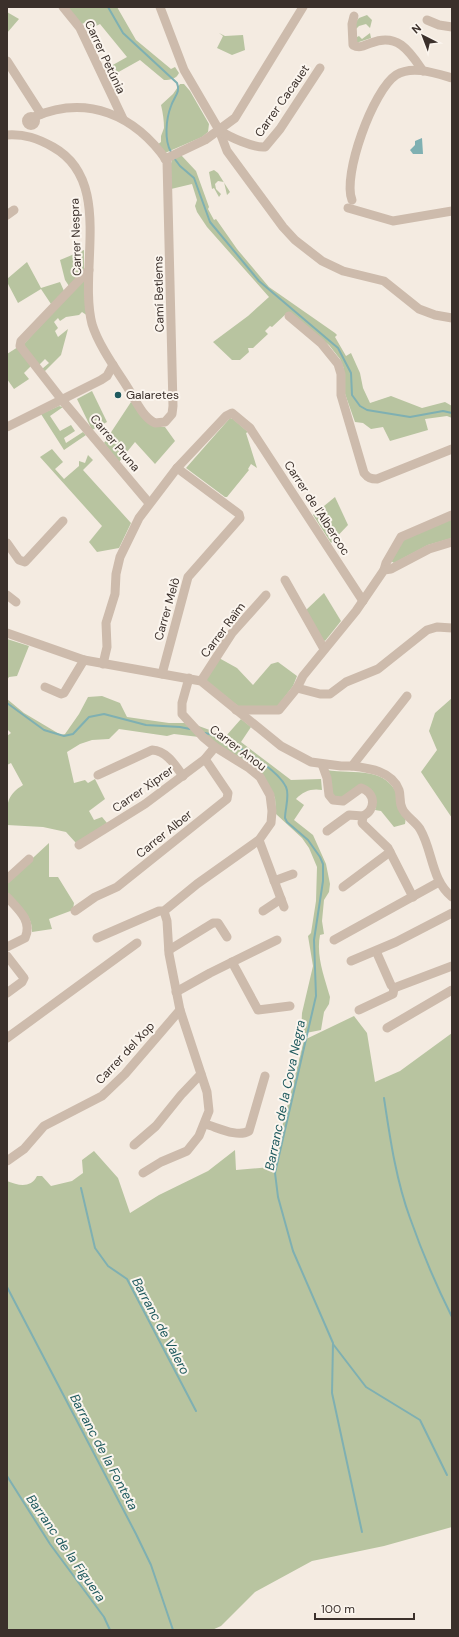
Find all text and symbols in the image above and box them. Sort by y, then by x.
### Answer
north arrow [403,16,443,56]
street label: Carrer Petúnia [81,18,129,96]
text: N [409,21,424,36]
street label: Carrer Cacauet [251,61,313,140]
street label: Carrer Nespra [67,198,85,276]
street label: Camí Betlems [150,256,168,332]
place label: Galaretes [126,387,179,403]
marker: Galaretes [113,390,123,400]
street label: Carrer Pruna [86,411,144,475]
street label: Carrer de l'Albercoc [280,458,354,558]
street label: Carrer Melò [150,576,184,642]
street label: Carrer Raïm [197,599,249,661]
street label: Carrer Anou [206,721,270,775]
street label: Carrer Xiprer [109,762,177,816]
street label: Carrer Alber [133,806,196,862]
street label: Carrer del Xop [92,1018,158,1088]
water label: Barranc de la Cova Negra [261,1018,309,1172]
water label: Barranc de Valero [128,1275,194,1378]
water label: Barranc de la Fonteta [66,1391,142,1513]
water label: Barranc de la Figuera [22,1491,110,1605]
scale bar [315,1595,414,1621]
text: 100 m [321,1601,355,1617]

